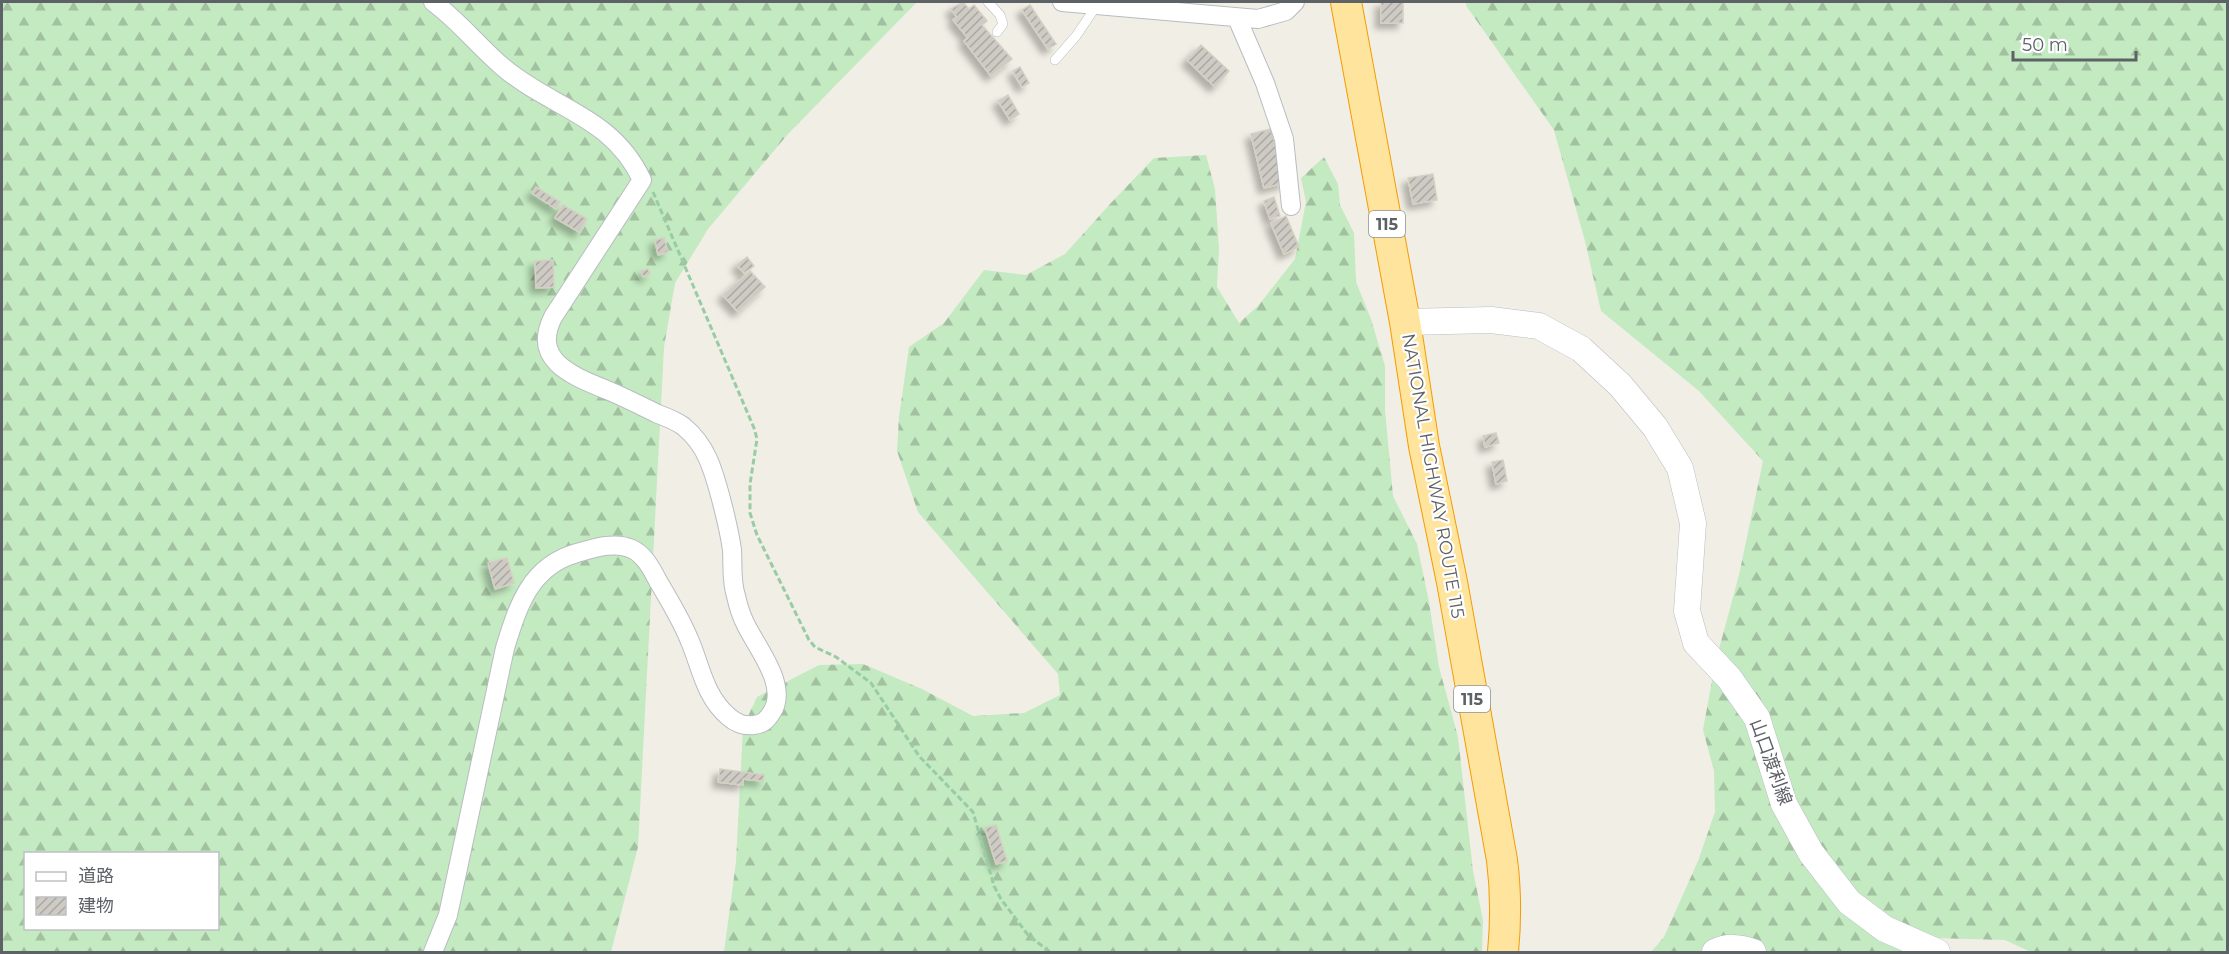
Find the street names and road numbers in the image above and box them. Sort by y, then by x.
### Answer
road number: 115 [1369,211,1405,237]
street label: NATIONAL HIGHWAY ROUTE 115 [1397,332,1469,620]
road number: 115 [1454,686,1490,712]
street label: 山口渡利線 [1745,716,1797,808]

